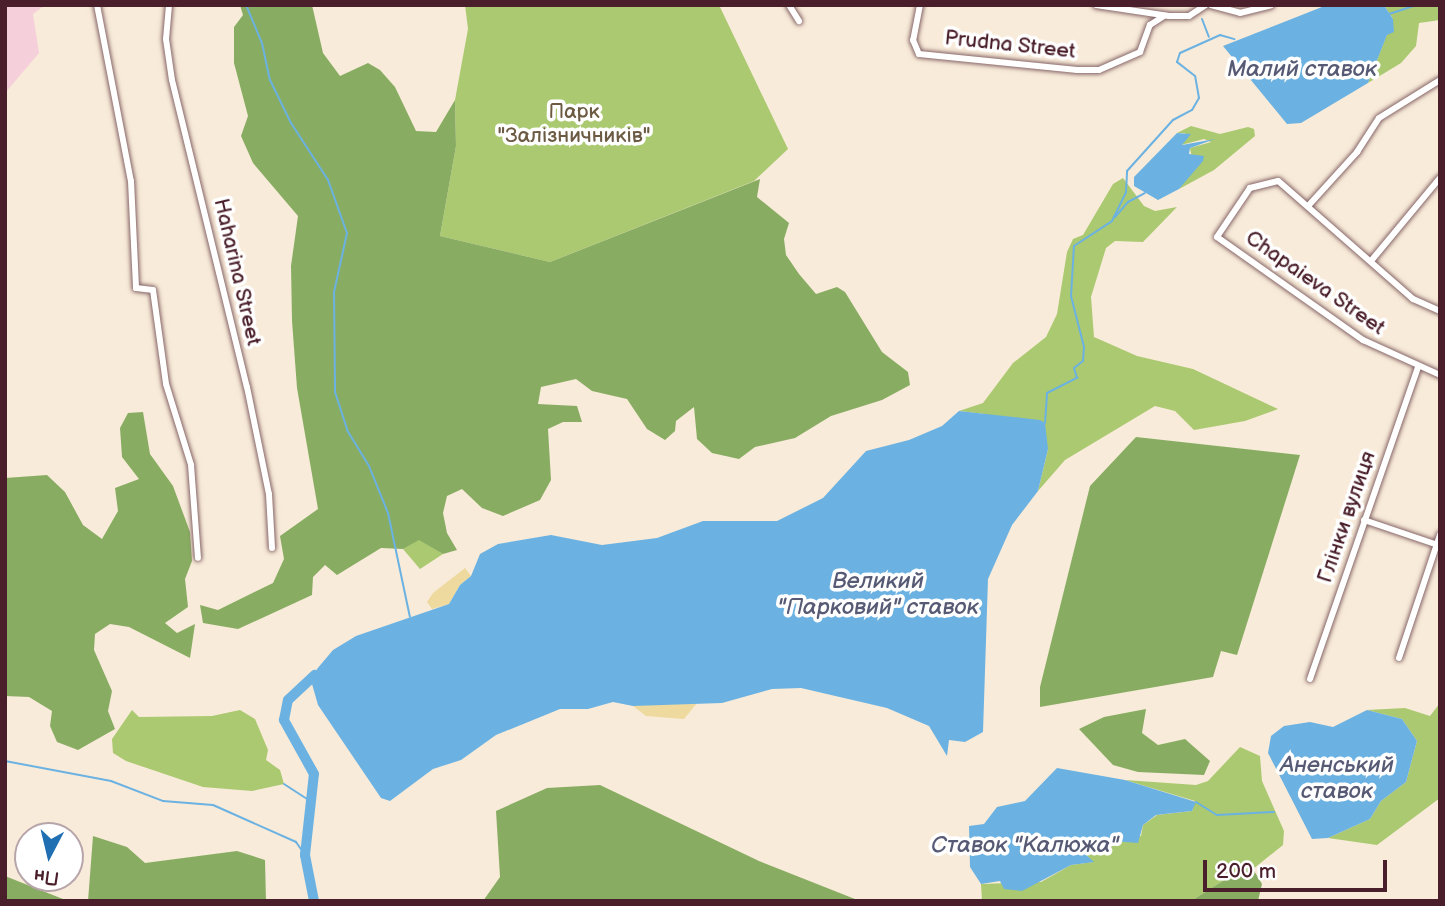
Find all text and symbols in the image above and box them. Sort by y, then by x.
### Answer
street label: Prudna Street [943,26,1077,64]
water label: Малий ставок [1227,55,1377,83]
park label: Парк "Залізничників" [498,99,650,149]
street label: Haharina Street [208,196,266,348]
street label: Chapaieva Street [1240,225,1390,341]
street label: Глінки вулиця [1313,448,1381,586]
water label: Великий "Парковий" ставок [777,567,979,621]
water label: Аненський ставок [1280,751,1394,805]
north arrow [14,822,84,892]
water label: Ставок "Калюжа" [931,831,1119,859]
scale bar [1207,846,1391,890]
text: 200 m [1216,859,1276,884]
text: Пн [33,863,61,889]

